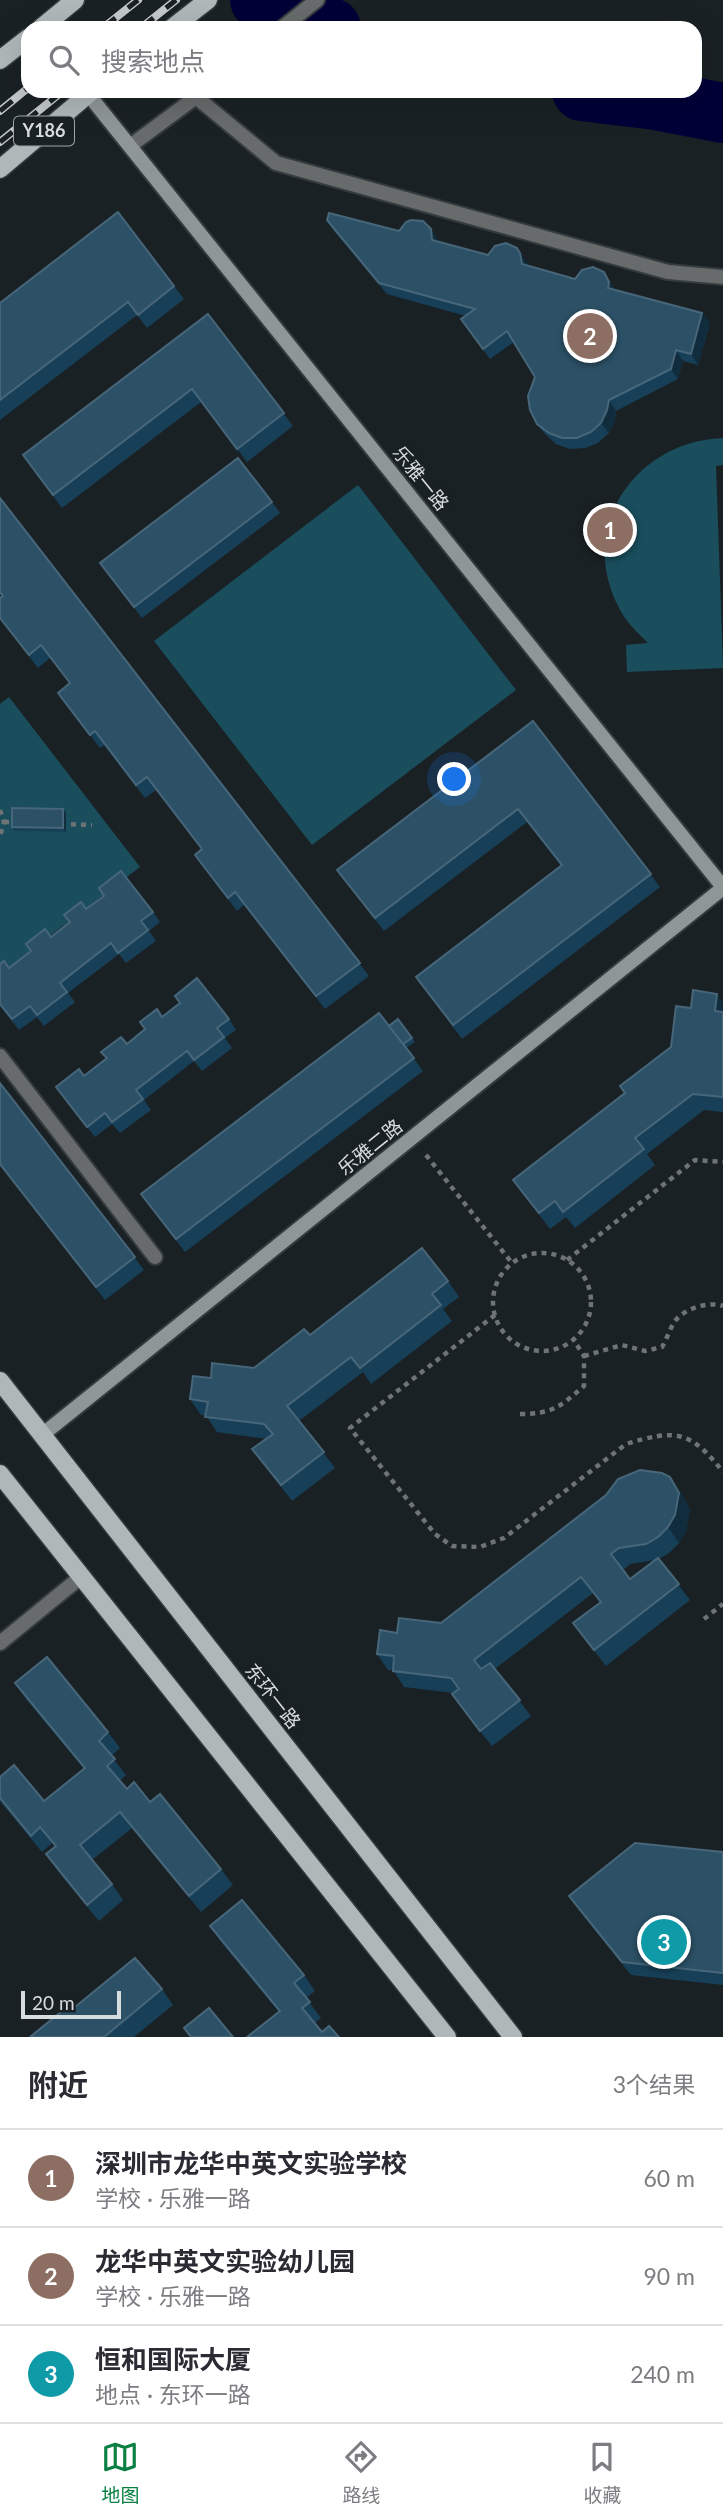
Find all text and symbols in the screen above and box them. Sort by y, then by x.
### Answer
search box [21,21,702,98]
icon: search [45,41,83,79]
text: 搜索地点 [101,45,205,77]
road number: Y186 [14,116,74,146]
pin: 2 [567,310,613,362]
street label: 乐雅一路 [389,441,454,514]
pin: 1 [587,504,633,556]
your location [437,762,471,796]
street label: 乐雅二路 [333,1114,406,1179]
street label: 东环一路 [241,1659,306,1733]
pin: 3 [641,1916,687,1968]
scale bar [21,1988,121,2020]
text: 20 m [32,1991,75,2014]
text: 附近 [28,2066,88,2102]
text: 3个结果 [613,2070,695,2098]
text: 深圳市龙华中英文实验学校 [95,2147,407,2179]
text: 1 [44,2164,58,2192]
text: 60 m [644,2164,695,2192]
text: 学校 · 乐雅一路 [95,2184,251,2212]
text: 龙华中英文实验幼儿园 [95,2245,355,2277]
text: 2 [44,2262,58,2290]
text: 90 m [644,2262,695,2290]
text: 学校 · 乐雅一路 [95,2282,251,2310]
text: 恒和国际大厦 [95,2343,251,2375]
text: 3 [44,2360,58,2388]
text: 240 m [630,2360,695,2388]
text: 地点 · 东环一路 [95,2380,251,2408]
tab: 地图 [101,2438,140,2507]
tab: 路线 [342,2438,381,2507]
tab: 收藏 [583,2438,622,2507]

